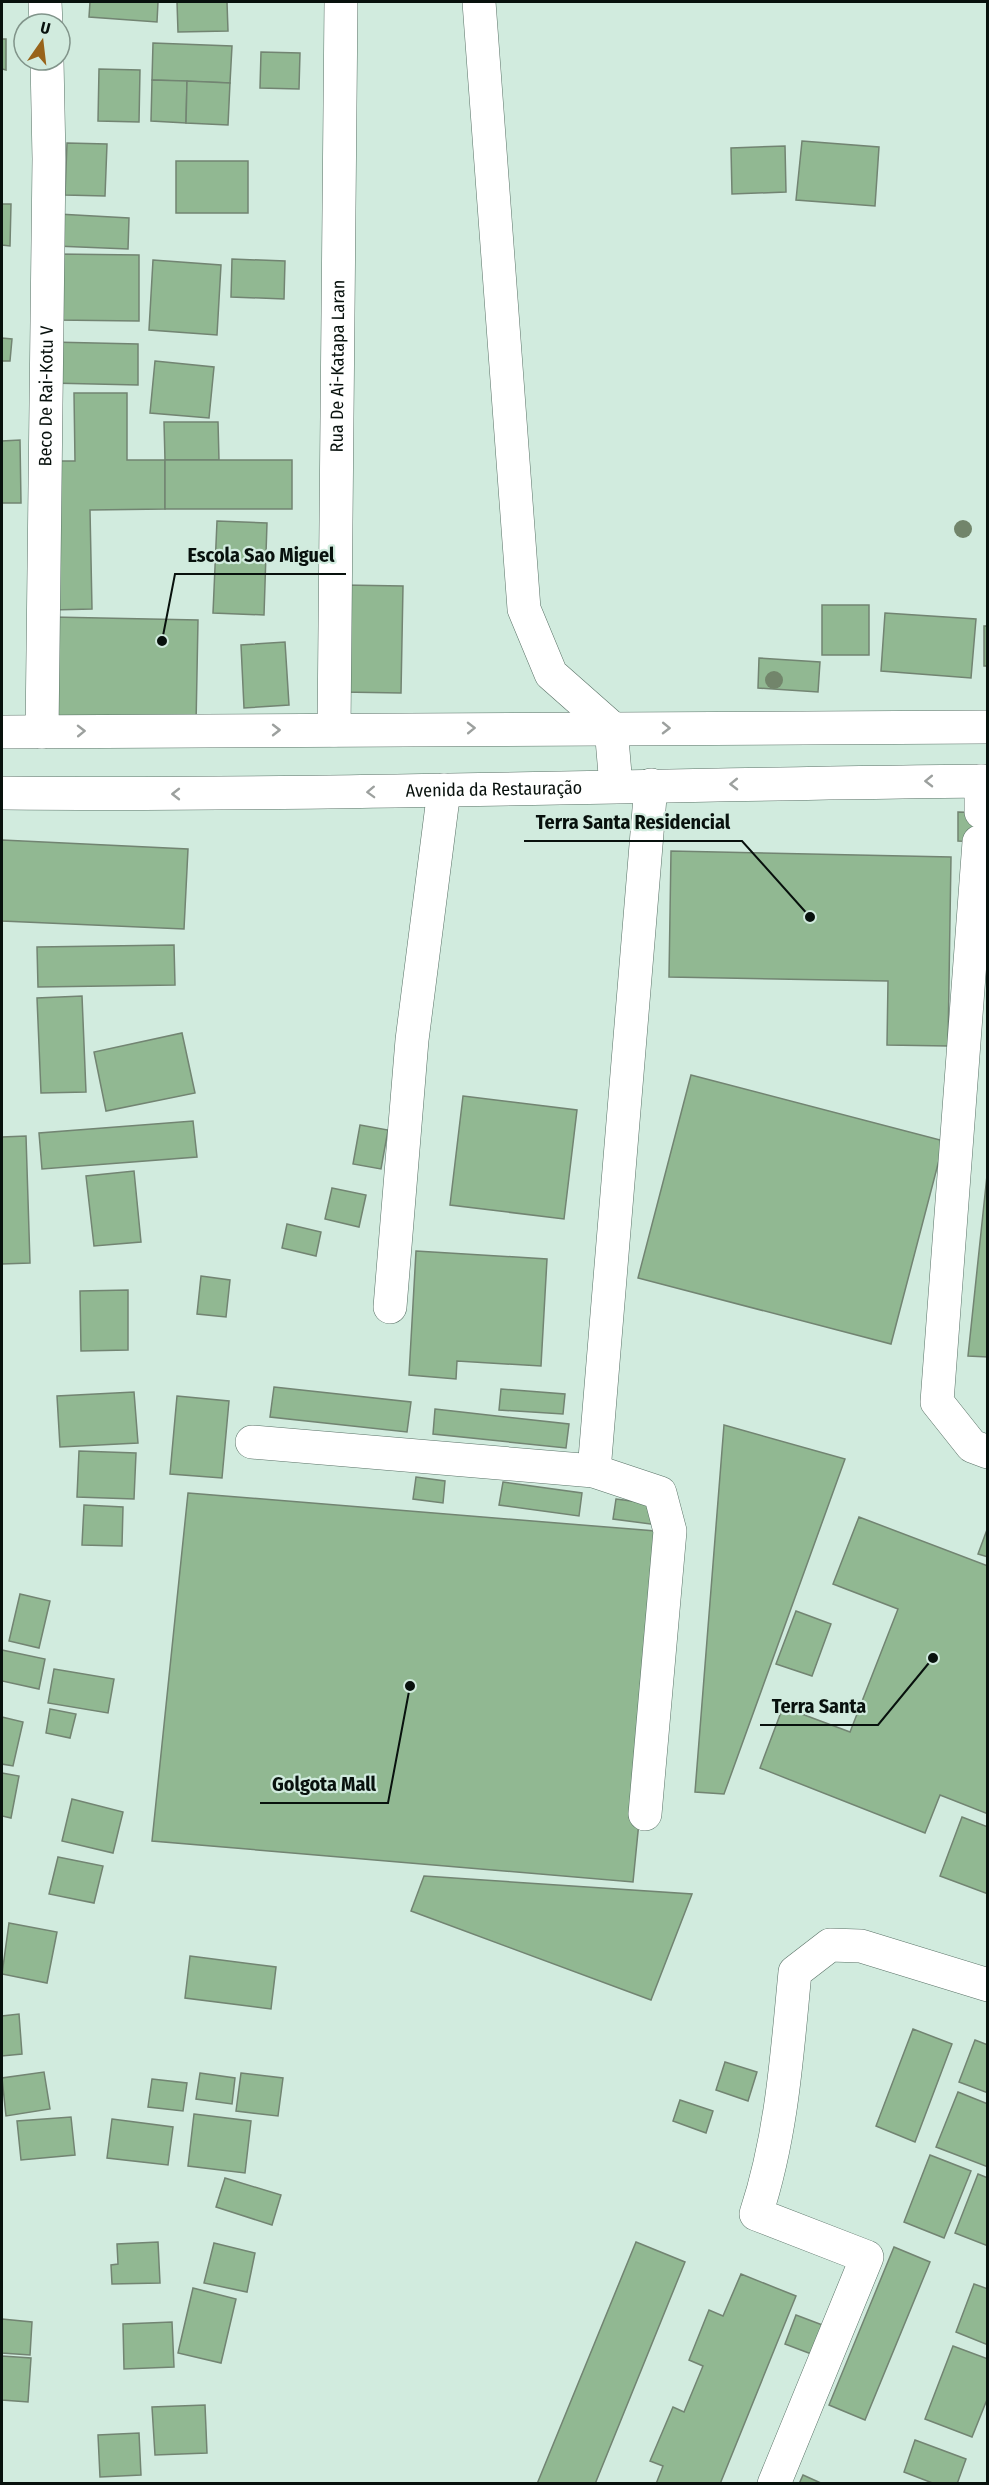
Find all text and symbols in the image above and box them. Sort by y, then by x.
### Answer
north arrow [12,12,72,72]
text: U [39,18,52,38]
street label: Rua De Ai-Katapa Laran [326,280,349,452]
street label: Beco De Rai-Kotu V [34,325,58,466]
callout: Escola Sao Miguel [175,536,346,574]
text: Escola Sao Miguel [187,543,335,567]
one-way arrow [661,721,670,734]
one-way arrow [466,722,475,734]
one-way arrow [271,724,280,736]
one-way arrow [76,725,85,738]
one-way arrow [925,775,934,787]
street label: Avenida da Restauração [406,777,582,802]
one-way arrow [730,777,739,790]
one-way arrow [367,786,376,799]
one-way arrow [172,788,181,800]
callout: Terra Santa Residencial [524,803,742,841]
text: Terra Santa Residencial [536,810,731,834]
callout: Terra Santa [760,1687,878,1725]
text: Terra Santa [772,1694,866,1718]
callout: Golgota Mall [260,1765,388,1803]
text: Golgota Mall [272,1772,377,1796]

